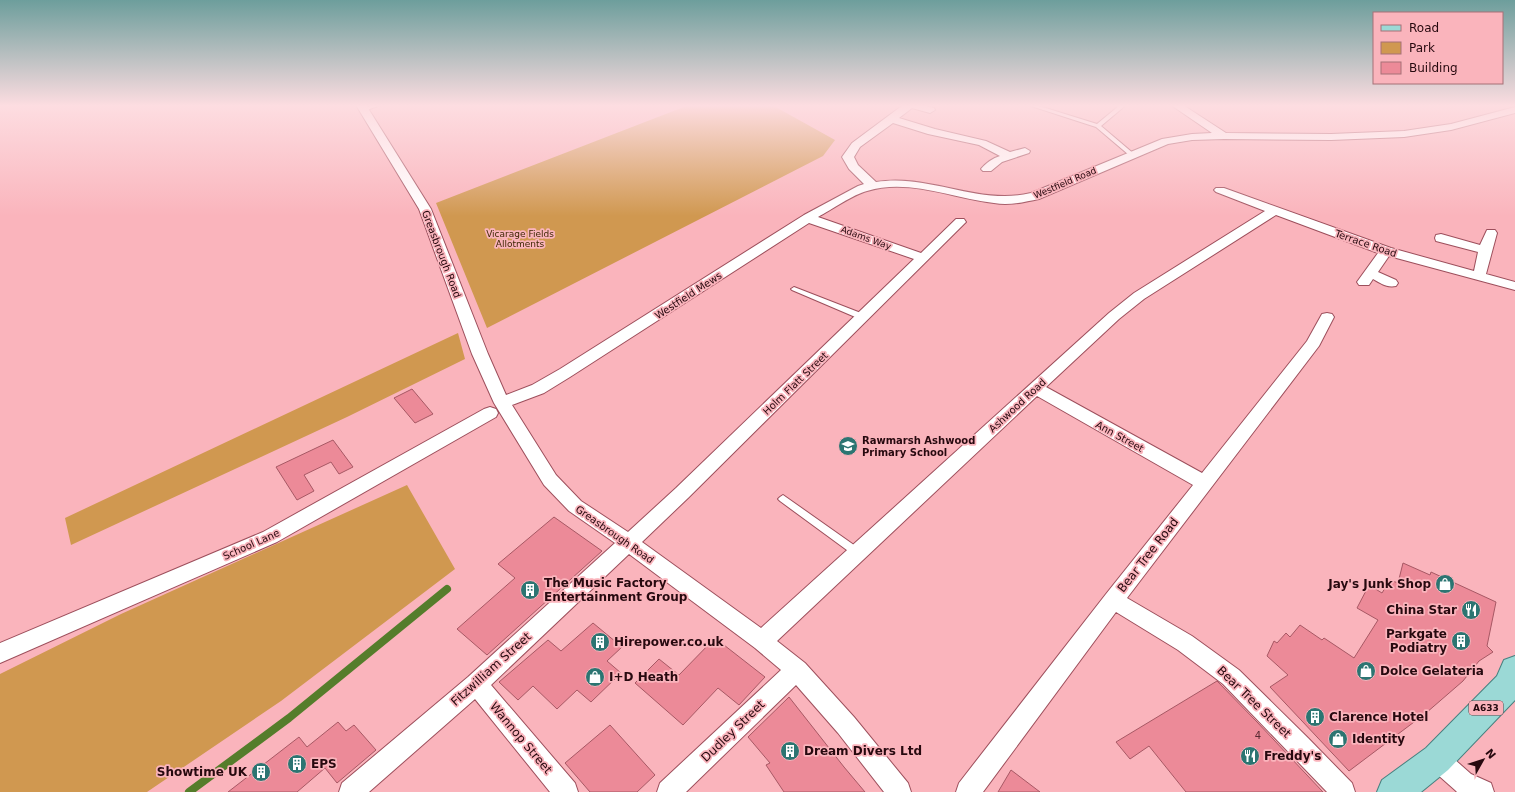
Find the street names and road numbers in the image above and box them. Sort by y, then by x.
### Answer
street label: Westfield Road [1032,165,1098,201]
street label: Greasbrough Road [420,209,463,299]
street label: Adams Way [840,224,893,252]
street label: Terrace Road [1333,227,1398,259]
street label: Westfield Mews [653,270,724,321]
street label: Holm Flatt Street [761,350,830,417]
street label: Ashwood Road [987,376,1048,434]
street label: Ann Street [1094,419,1146,454]
street label: Greasbrough Road [574,503,656,566]
street label: Bear Tree Road [1115,515,1181,595]
street label: School Lane [221,527,281,562]
street label: Fitzwilliam Street [448,629,534,709]
street label: Bear Tree Street [1214,663,1294,741]
street label: Dudley Street [698,697,768,765]
street label: Wannop Street [487,699,555,777]
road number: A633 [1469,701,1503,715]

